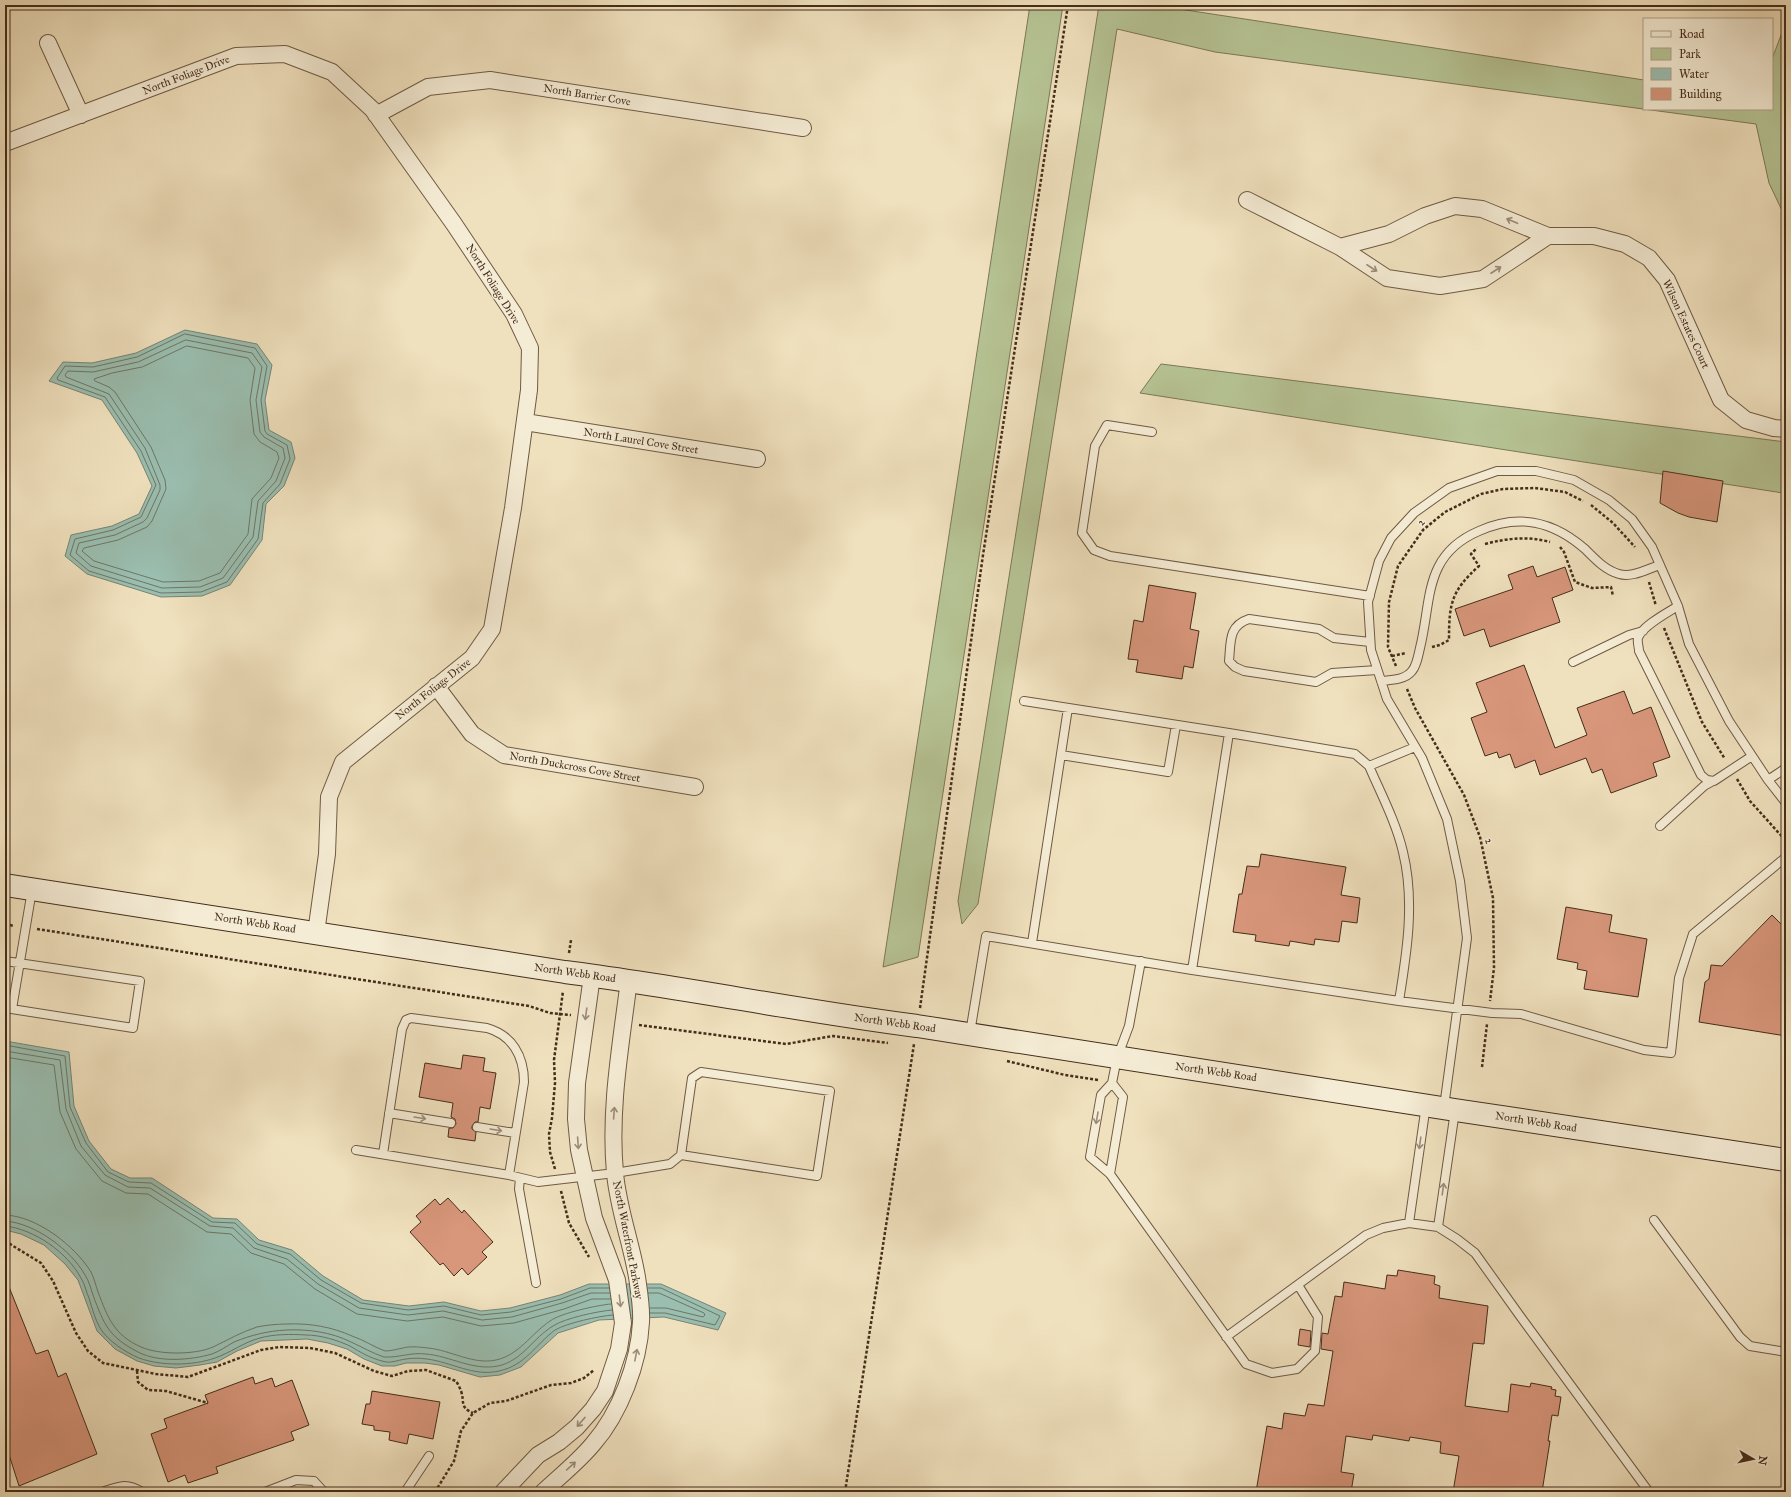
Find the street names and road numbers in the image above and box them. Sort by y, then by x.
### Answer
street label: North Foliage Drive [141,52,232,98]
street label: North Barrier Cove [542,82,632,108]
street label: North Foliage Drive [463,242,523,327]
street label: Wilson Estates Court [1660,277,1712,371]
street label: North Laurel Cove Street [583,425,700,457]
street label: 2 [1415,515,1428,529]
street label: North Foliage Drive [393,655,474,722]
street label: North Duckcross Cove Street [509,749,642,785]
street label: 2 [1482,837,1496,846]
street label: North Webb Road [213,910,297,936]
street label: North Webb Road [533,961,617,985]
street label: North Webb Road [853,1011,937,1035]
street label: North Webb Road [1174,1060,1258,1084]
street label: North Webb Road [1494,1109,1578,1135]
street label: North Waterfront Parkway [610,1180,646,1301]

